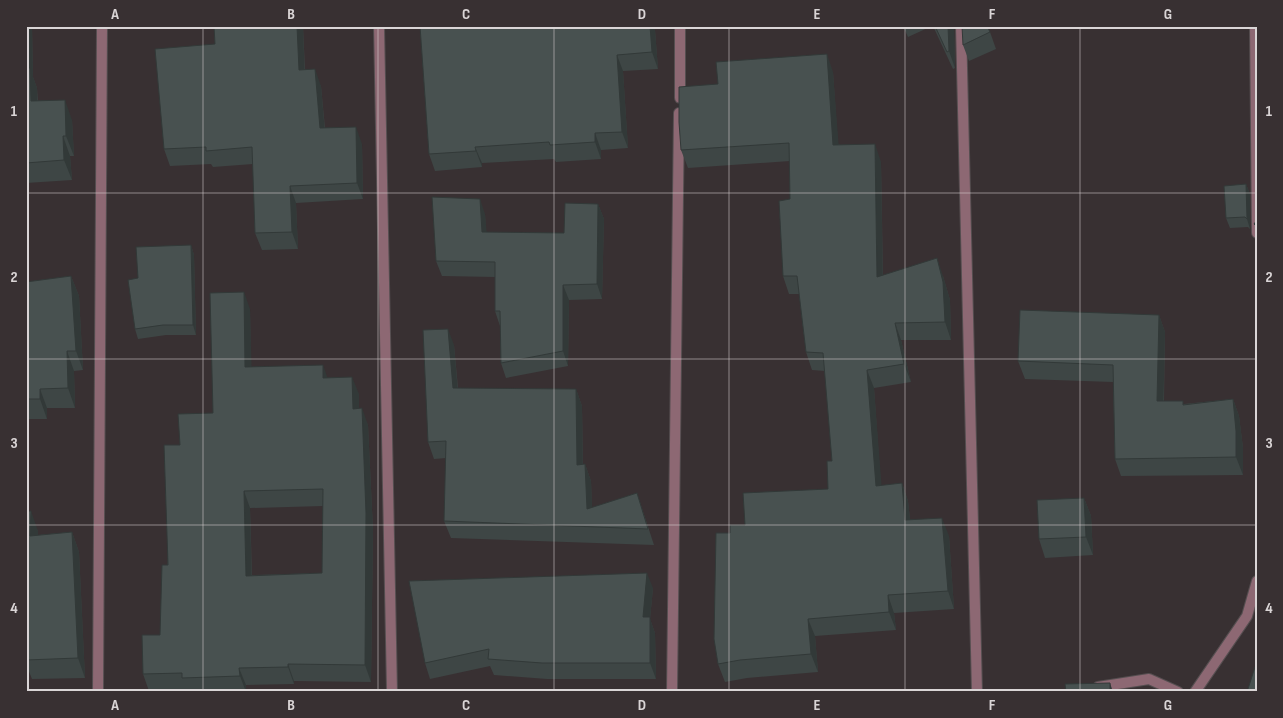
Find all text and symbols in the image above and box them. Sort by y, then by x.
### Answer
text: A [110,5,119,24]
text: B [287,5,295,24]
text: C [462,5,470,24]
text: D [638,5,646,24]
text: E [814,5,821,24]
text: F [989,5,996,24]
text: G [1164,5,1172,24]
text: 1 [11,102,18,121]
text: 1 [1266,102,1273,121]
text: 2 [10,268,18,287]
text: 2 [1265,268,1273,287]
text: 3 [10,434,18,453]
text: 3 [1265,434,1273,453]
text: 4 [10,599,18,618]
text: 4 [1265,599,1273,618]
text: A [110,696,119,715]
text: B [287,696,295,715]
text: C [462,696,470,715]
text: D [638,696,646,715]
text: E [814,696,821,715]
text: F [989,696,996,715]
text: G [1164,696,1172,715]

